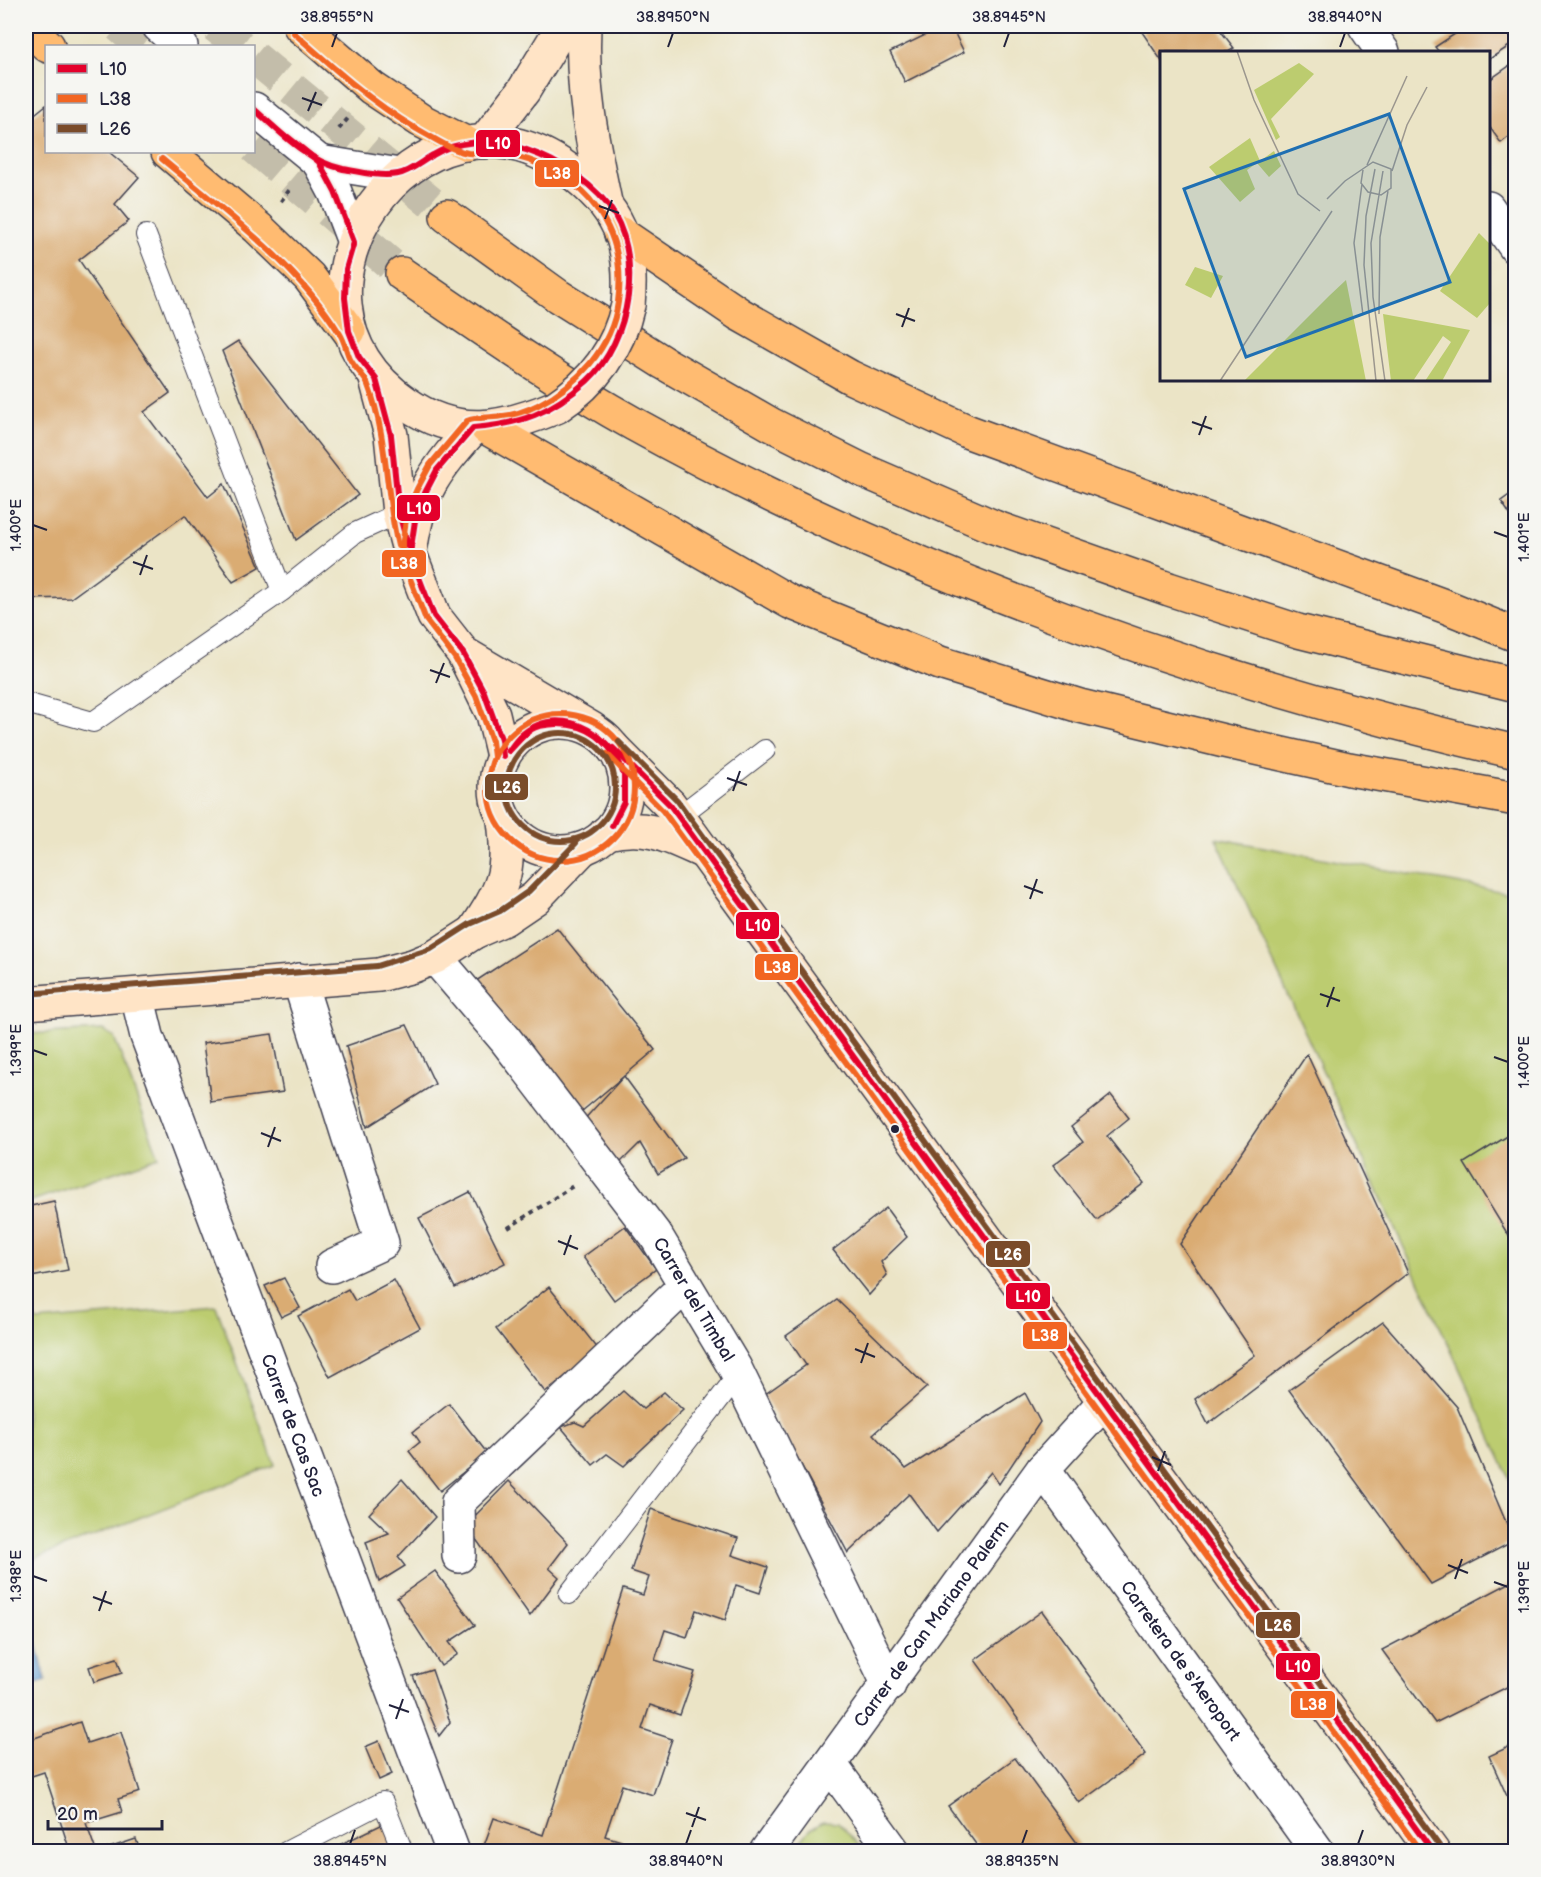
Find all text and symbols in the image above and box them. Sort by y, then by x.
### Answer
text: 38.8955°N [300,8,374,27]
text: 38.8950°N [636,8,710,27]
text: 38.8945°N [972,8,1046,27]
text: 38.8940°N [1308,8,1382,27]
legend [45,45,255,153]
inset map [1160,51,1490,381]
text: L10 [99,59,127,80]
text: L38 [99,89,131,110]
text: L26 [99,119,131,140]
line badge: L10 [475,129,521,158]
text: L10 [485,135,511,154]
line badge: L38 [534,159,580,188]
text: L38 [543,165,571,184]
line badge: L10 [396,494,441,522]
text: 1.400°E [7,499,26,551]
text: L10 [406,500,432,519]
text: 1.401°E [1515,512,1534,562]
line badge: L38 [381,549,427,578]
text: L38 [390,555,418,574]
line badge: L26 [484,773,529,801]
text: L26 [493,779,522,798]
line badge: L10 [735,911,780,940]
text: L10 [745,917,771,936]
line badge: L38 [754,953,799,981]
text: L38 [763,959,791,978]
text: 1.399°E [7,1024,26,1076]
text: 1.400°E [1515,1036,1534,1088]
unlabelled marker [889,1123,901,1135]
street label: Carrer del Timbal [649,1234,739,1365]
line badge: L26 [985,1240,1031,1268]
text: L26 [994,1246,1023,1265]
line badge: L10 [1005,1282,1051,1310]
text: L10 [1015,1288,1041,1307]
line badge: L38 [1022,1321,1068,1350]
text: L38 [1031,1327,1059,1346]
street label: Carrer de Cas Sac [257,1351,329,1500]
street label: Carrer de Can Mariano Palerm [849,1516,1013,1731]
text: 1.398°E [7,1550,26,1602]
text: 1.399°E [1515,1561,1534,1613]
street label: Carretera de s'Aeroport [1116,1577,1245,1745]
line badge: L26 [1255,1611,1301,1639]
text: L26 [1264,1617,1293,1636]
line badge: L10 [1275,1652,1321,1681]
text: L10 [1285,1658,1311,1677]
line badge: L38 [1290,1690,1336,1719]
text: L38 [1299,1696,1327,1715]
scale bar [48,1793,162,1831]
text: 20 m [57,1804,98,1825]
text: 38.8945°N [313,1852,387,1871]
text: 38.8940°N [649,1852,723,1871]
text: 38.8935°N [985,1852,1059,1871]
text: 38.8930°N [1321,1852,1395,1871]

